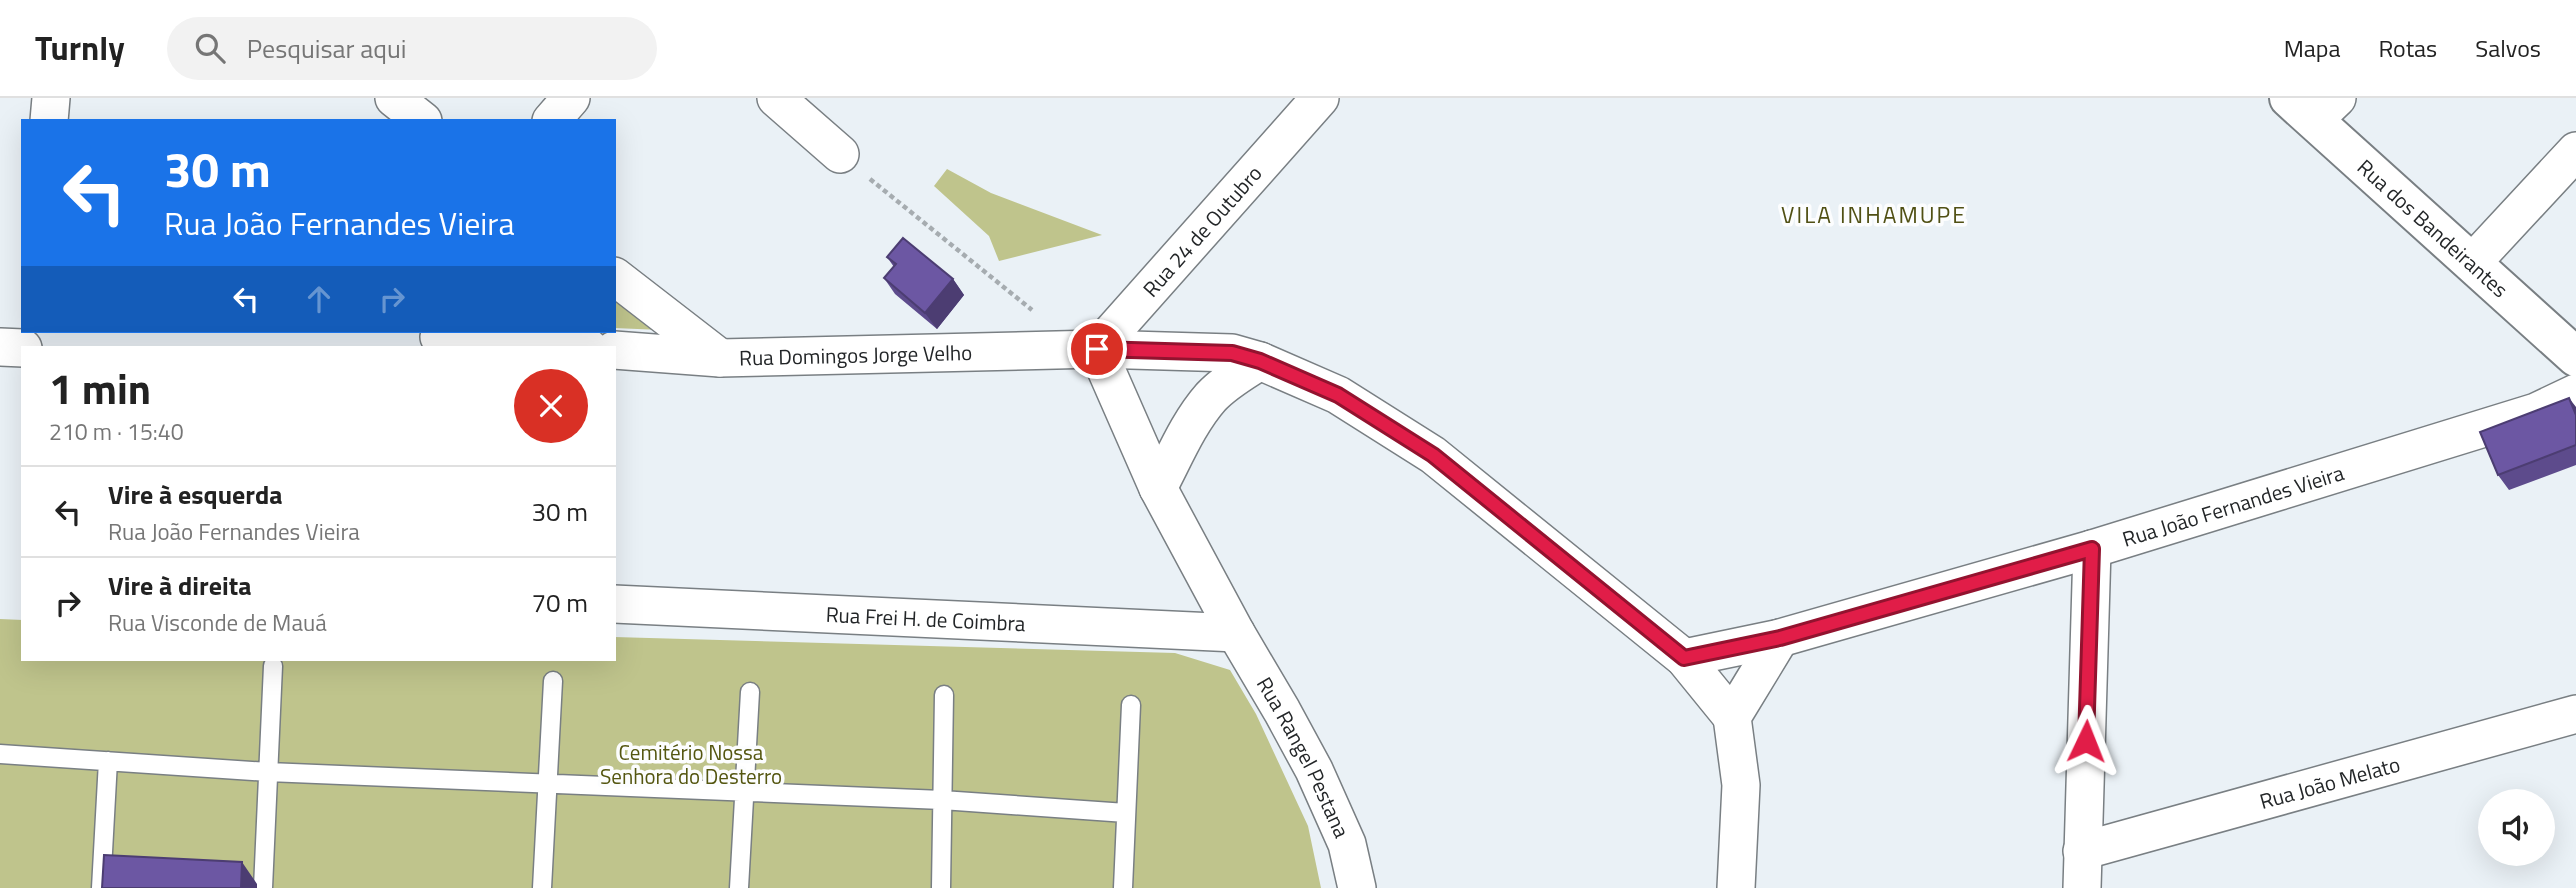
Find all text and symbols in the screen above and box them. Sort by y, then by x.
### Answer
search box [167,17,657,80]
text: Turnly [35,23,125,73]
icon: search [191,29,229,67]
text: Pesquisar aqui [247,29,407,68]
text: Mapa [2284,30,2340,66]
text: Rotas [2378,30,2437,66]
text: Salvos [2475,30,2541,66]
text: 30 m [164,131,271,206]
icon: left [49,147,140,238]
street label: Rua dos Bandeirantes [2350,151,2516,305]
street label: Rua 24 de Outubro [1135,158,1269,304]
district label: VILA INHAMUPE [1781,197,1967,232]
text: Rua João Fernandes Vieira [164,199,514,247]
icon: left [227,280,265,318]
icon: ahead [300,280,338,318]
icon: right [373,280,411,318]
pin [1067,319,1127,379]
icon: arrive [1078,330,1116,368]
street label: Rua Domingos Jorge Velho [739,336,973,374]
text: 1 min [49,356,151,420]
button: close [514,369,588,443]
text: 210 m · 15:40 [49,414,184,449]
street label: Rua João Fernandes Vieira [2118,456,2348,555]
text: Vire à esquerda [108,475,283,514]
text: 30 m [531,492,588,531]
icon: left [49,493,87,531]
text: Rua João Fernandes Vieira [108,514,360,549]
text: Vire à direita [108,566,251,605]
text: 70 m [531,583,588,622]
icon: right [49,584,87,622]
street label: Rua Frei H. de Coimbra [825,598,1027,639]
text: Rua Visconde de Mauá [108,605,327,640]
street label: Rua Rangel Pestana [1249,670,1358,843]
position arrow [2049,704,2123,778]
park label: Cemitério Nossa Senhora do Desterro [600,736,782,792]
street label: Rua João Melato [2256,748,2404,817]
map controls [2478,789,2555,866]
button: sound [2478,789,2555,866]

